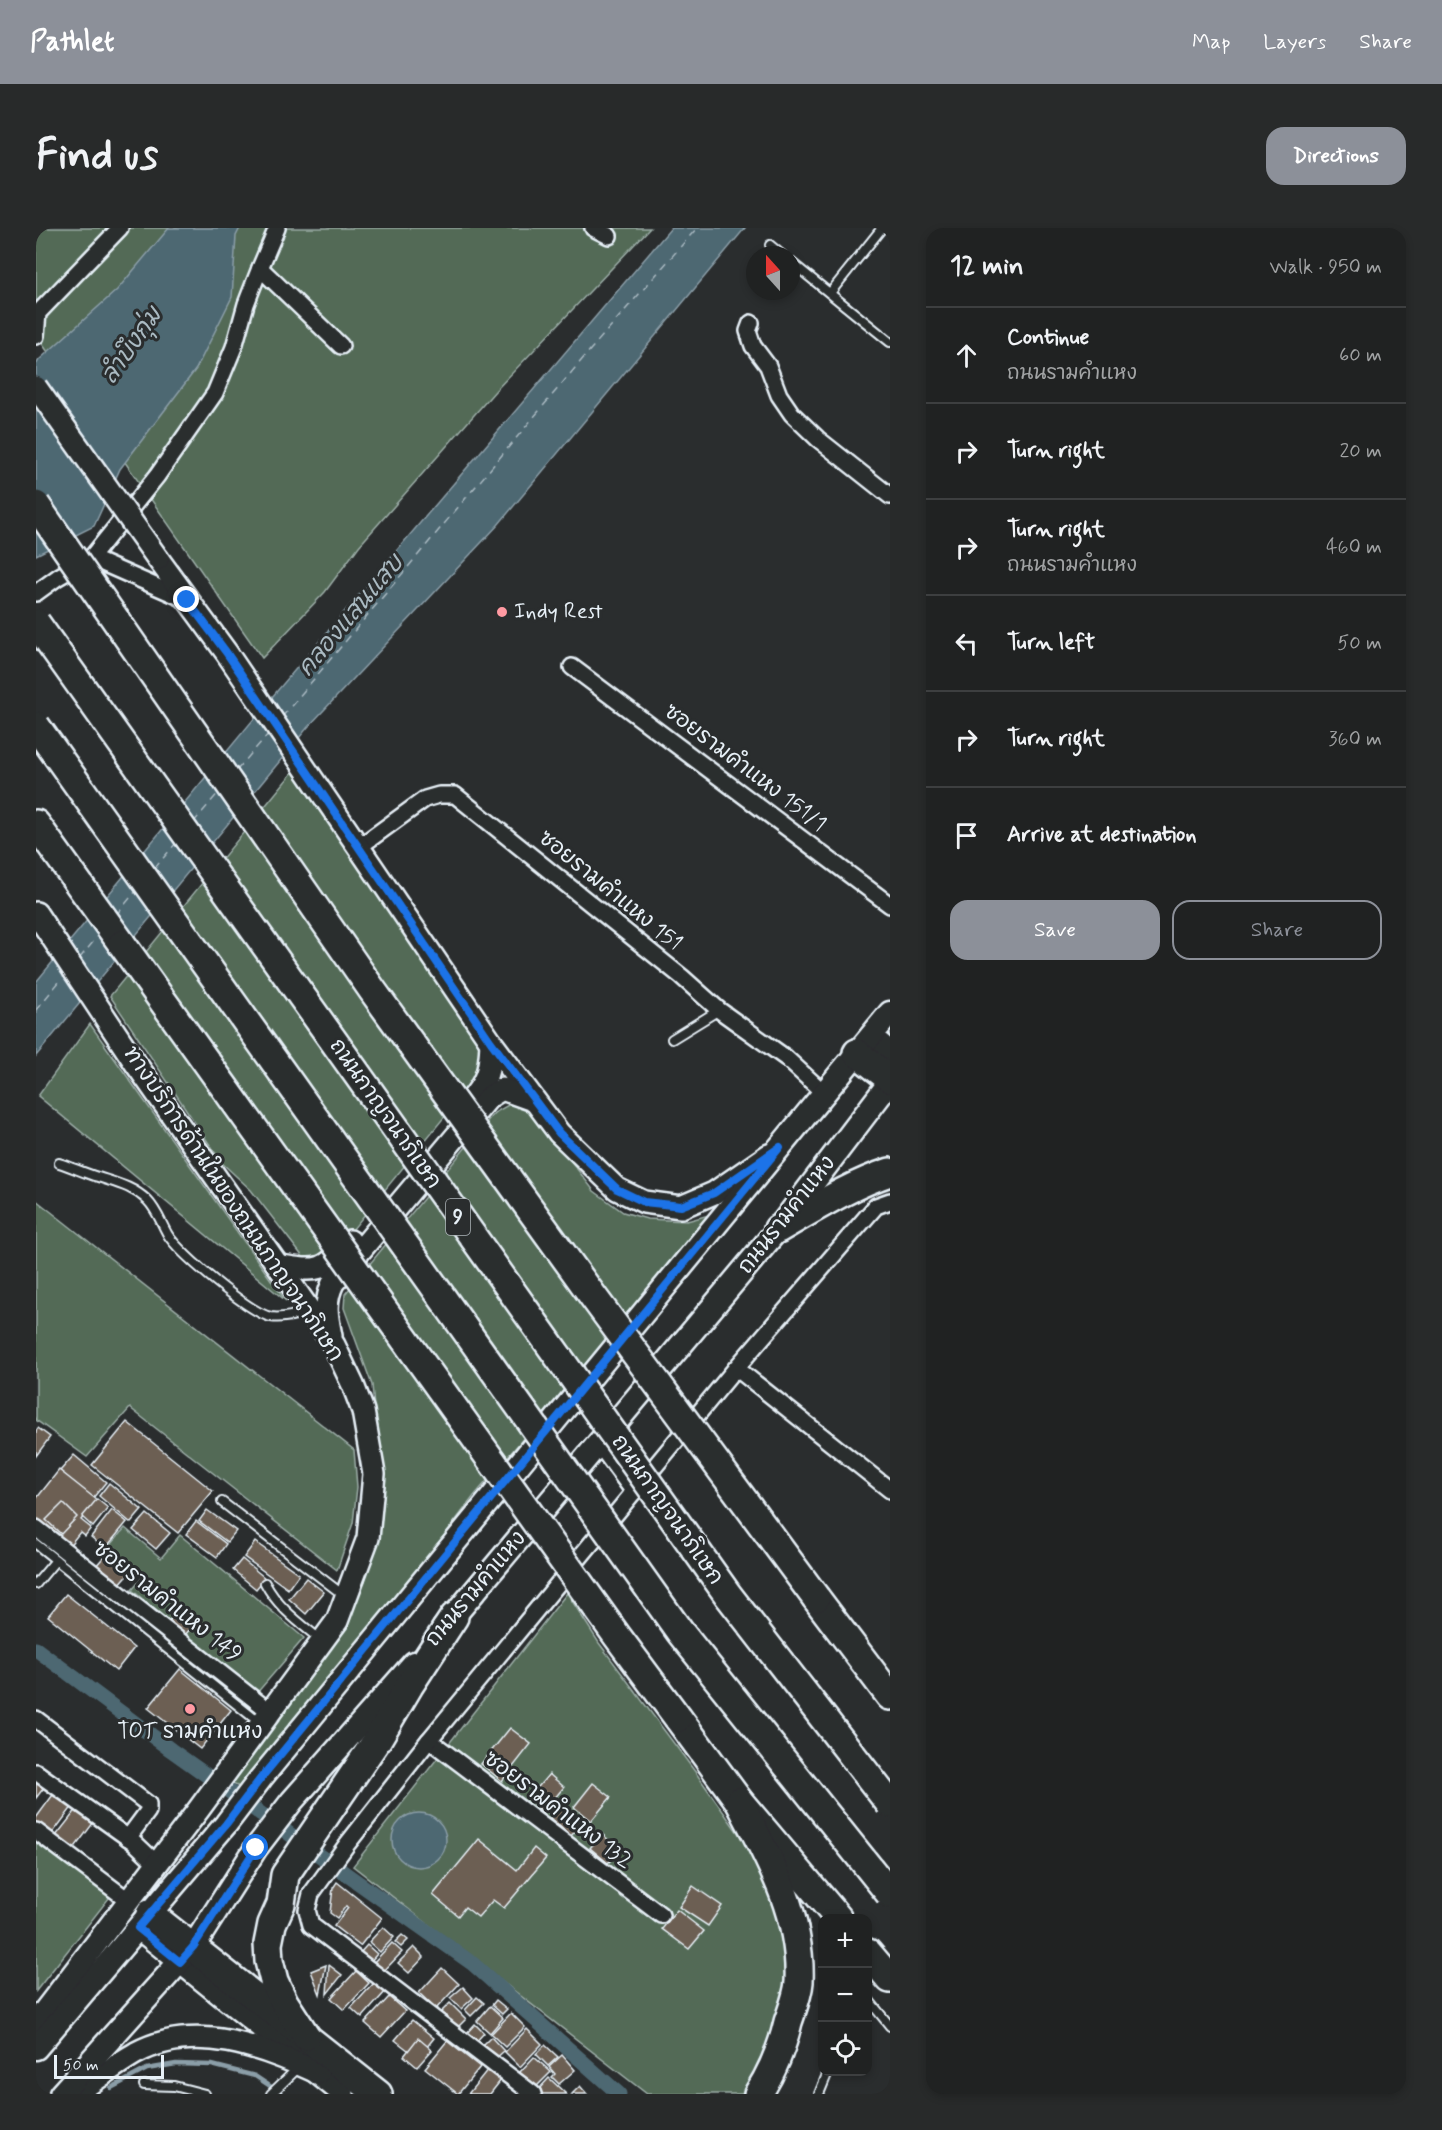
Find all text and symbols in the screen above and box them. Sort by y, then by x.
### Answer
text: Pathlet [30,24,114,61]
text: Map [1192,28,1230,56]
text: Layers [1263,28,1326,56]
text: Share [1359,28,1412,56]
button: Directions [1266,127,1406,185]
text: Find us [36,129,158,184]
north arrow [746,246,800,300]
text: 12 min [950,250,1024,284]
text: Walk · 950 m [1270,254,1382,281]
water label: ลำบึงกุ่ม [94,300,171,391]
text: Continue [1007,324,1089,352]
icon: ahead [950,339,983,372]
text: 60 m [1339,342,1382,369]
text: ถนนรามคำแหง [1007,360,1137,387]
icon: right [950,435,983,468]
text: Turn right [1007,437,1105,465]
text: 20 m [1339,438,1382,465]
text: Turn right [1007,516,1105,544]
icon: right [950,531,983,564]
text: 460 m [1326,534,1382,561]
water label: คลองแสนแสบ [291,547,412,683]
text: ถนนรามคำแหง [1007,552,1137,579]
route end [173,586,199,612]
place label: Indy Rest [514,598,603,626]
marker: Indy Rest [495,605,509,619]
icon: left [950,627,983,660]
text: Turn left [1007,629,1095,657]
text: 50 m [1337,630,1382,657]
street label: ซอยรามคำแหง 151/1 [658,697,832,838]
icon: right [950,723,983,756]
text: Turn right [1007,725,1105,753]
text: 360 m [1329,726,1382,753]
icon: arrive [950,819,983,852]
text: Arrive at destination [1007,821,1197,849]
street label: ซอยรามคำแหง 151 [532,824,688,958]
button: Save [950,900,1160,960]
button: Share [1172,900,1382,960]
street label: ถนนกาญจนาภิเษก [323,1033,448,1195]
street label: ทางบริการด้านในของถนนกาญจนาภิเษก [117,1040,351,1367]
street label: ถนนรามคำแหง [731,1149,842,1280]
road number: 9 [446,1199,470,1235]
street label: ถนนกาญจนาภิเษก [605,1429,730,1591]
street label: ถนนรามคำแหง [419,1525,533,1653]
street label: ซอยรามคำแหง 149 [87,1534,248,1669]
marker: TOT รามคำแหง [183,1702,197,1716]
place label: TOT รามคำแหง [117,1717,263,1746]
street label: ซอยรามคำแหง 132 [478,1744,639,1875]
route start [242,1834,268,1860]
map controls [818,1914,872,2076]
button: + [818,1914,872,1968]
button: − [818,1968,872,2022]
button: locate [818,2022,872,2076]
scale bar [54,2052,164,2080]
text: 50 m [63,2055,99,2076]

